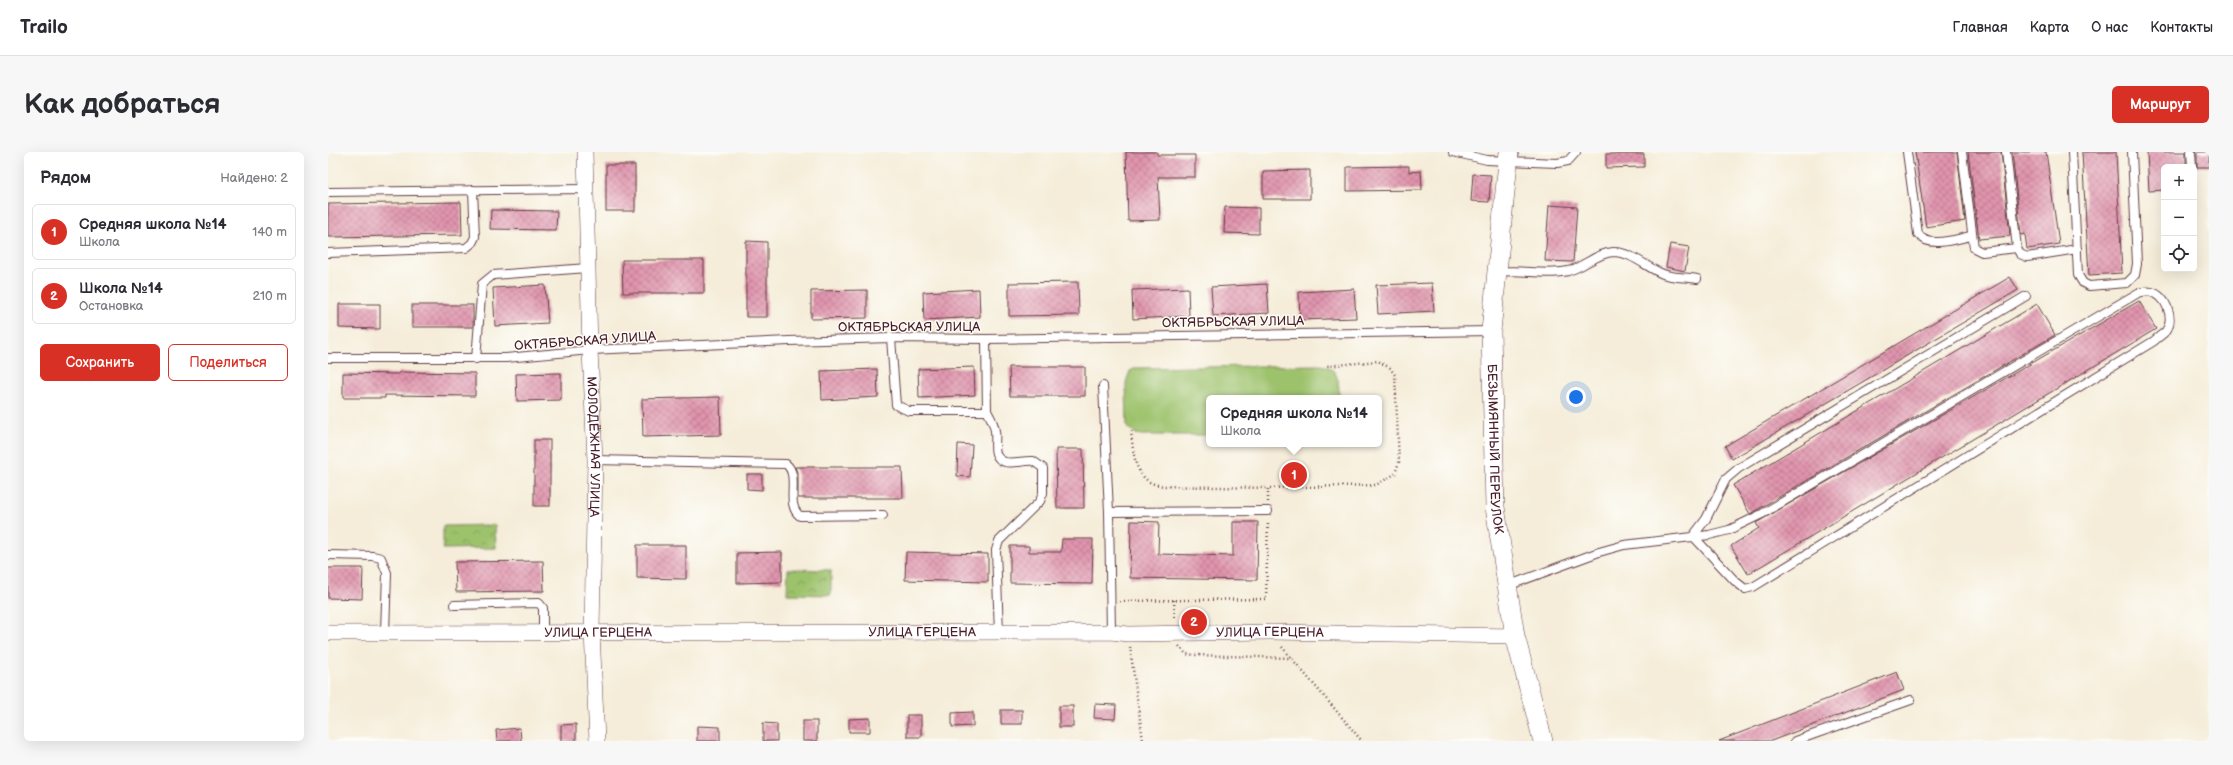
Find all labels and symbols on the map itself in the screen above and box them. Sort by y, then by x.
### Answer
street label: ОКТЯБРЬСКАЯ УЛИЦА [1162,313,1304,331]
street label: ОКТЯБРЬСКАЯ УЛИЦА [838,319,980,335]
street label: ОКТЯБРЬСКАЯ УЛИЦА [514,328,657,354]
street label: БЕЗЫМЯННЫЙ ПЕРЕУЛОК [1484,364,1507,536]
street label: МОЛОДЁЖНАЯ УЛИЦА [583,376,603,518]
your location [1566,387,1586,407]
pin: 1 [1281,460,1307,490]
pin: 2 [1181,607,1207,637]
street label: УЛИЦА ГЕРЦЕНА [868,624,976,640]
street label: УЛИЦА ГЕРЦЕНА [1216,624,1324,641]
street label: УЛИЦА ГЕРЦЕНА [544,625,652,641]

